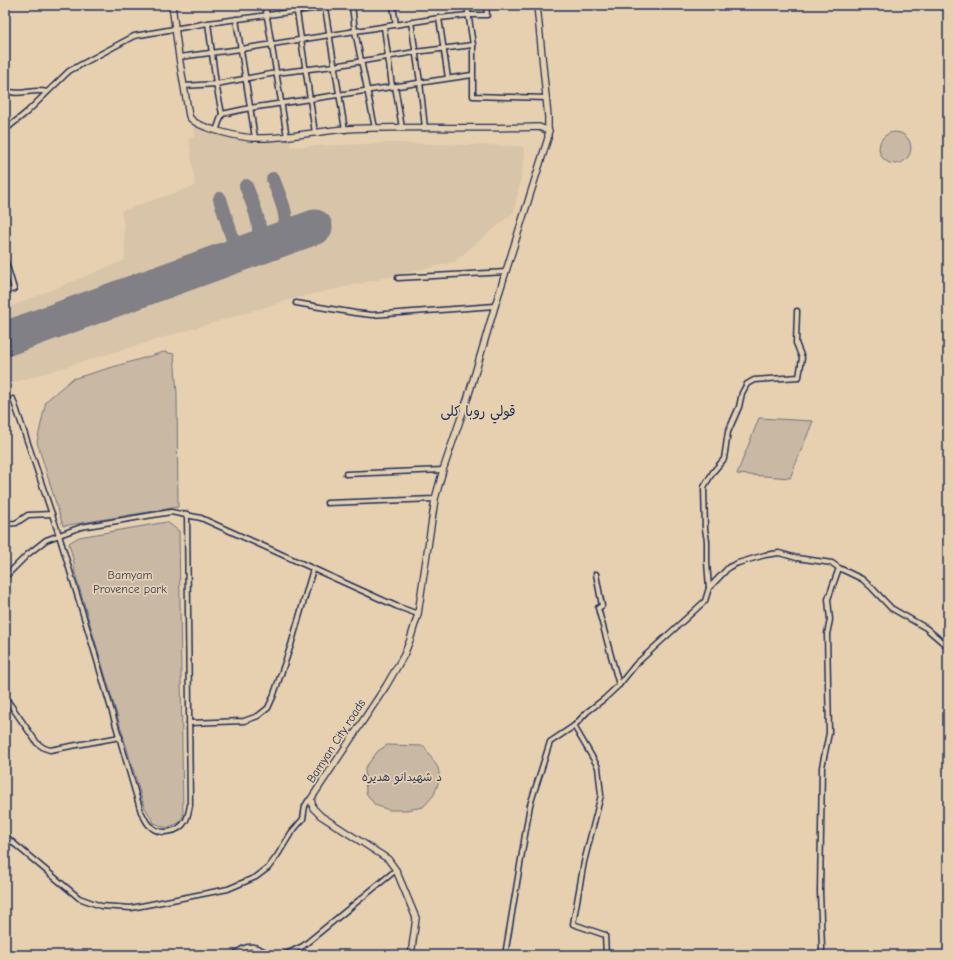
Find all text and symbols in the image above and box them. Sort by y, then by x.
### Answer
district label: قولي روبا کلی [440,403,516,424]
park label: Bamyam Provence park [93,568,167,596]
street label: Bamyan City roads [304,697,368,785]
park label: د شهیدانو هدیره [362,770,442,785]

